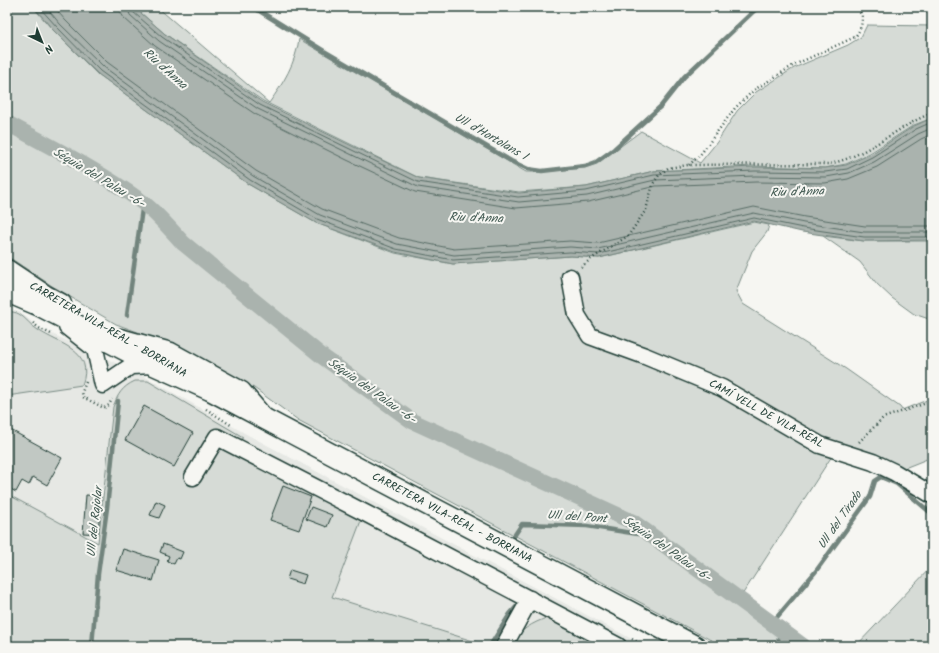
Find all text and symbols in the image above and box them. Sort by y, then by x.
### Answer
north arrow [22,22,62,62]
text: N [39,40,57,58]
water label: Riu d'Anna [139,44,192,95]
water label: Ull d'Hortolans 1 [451,108,533,167]
water label: Séquia del Palau -6- [49,143,150,214]
water label: Riu d'Anna [770,182,826,202]
water label: Riu d'Anna [449,208,505,228]
street label: CARRETERA VILA-REAL - BORRIANA [26,277,191,383]
water label: Séquia del Palau -6- [324,353,421,430]
street label: CAMÍ VELL DE VILA-REAL [705,375,827,453]
street label: CARRETERA VILA-REAL - BORRIANA [368,468,536,568]
water label: Ull del Rajolar [82,483,108,558]
water label: Ull del Tirado [813,486,868,553]
water label: Ull del Pont [546,505,610,529]
water label: Séquia del Palau -6- [619,511,716,588]

